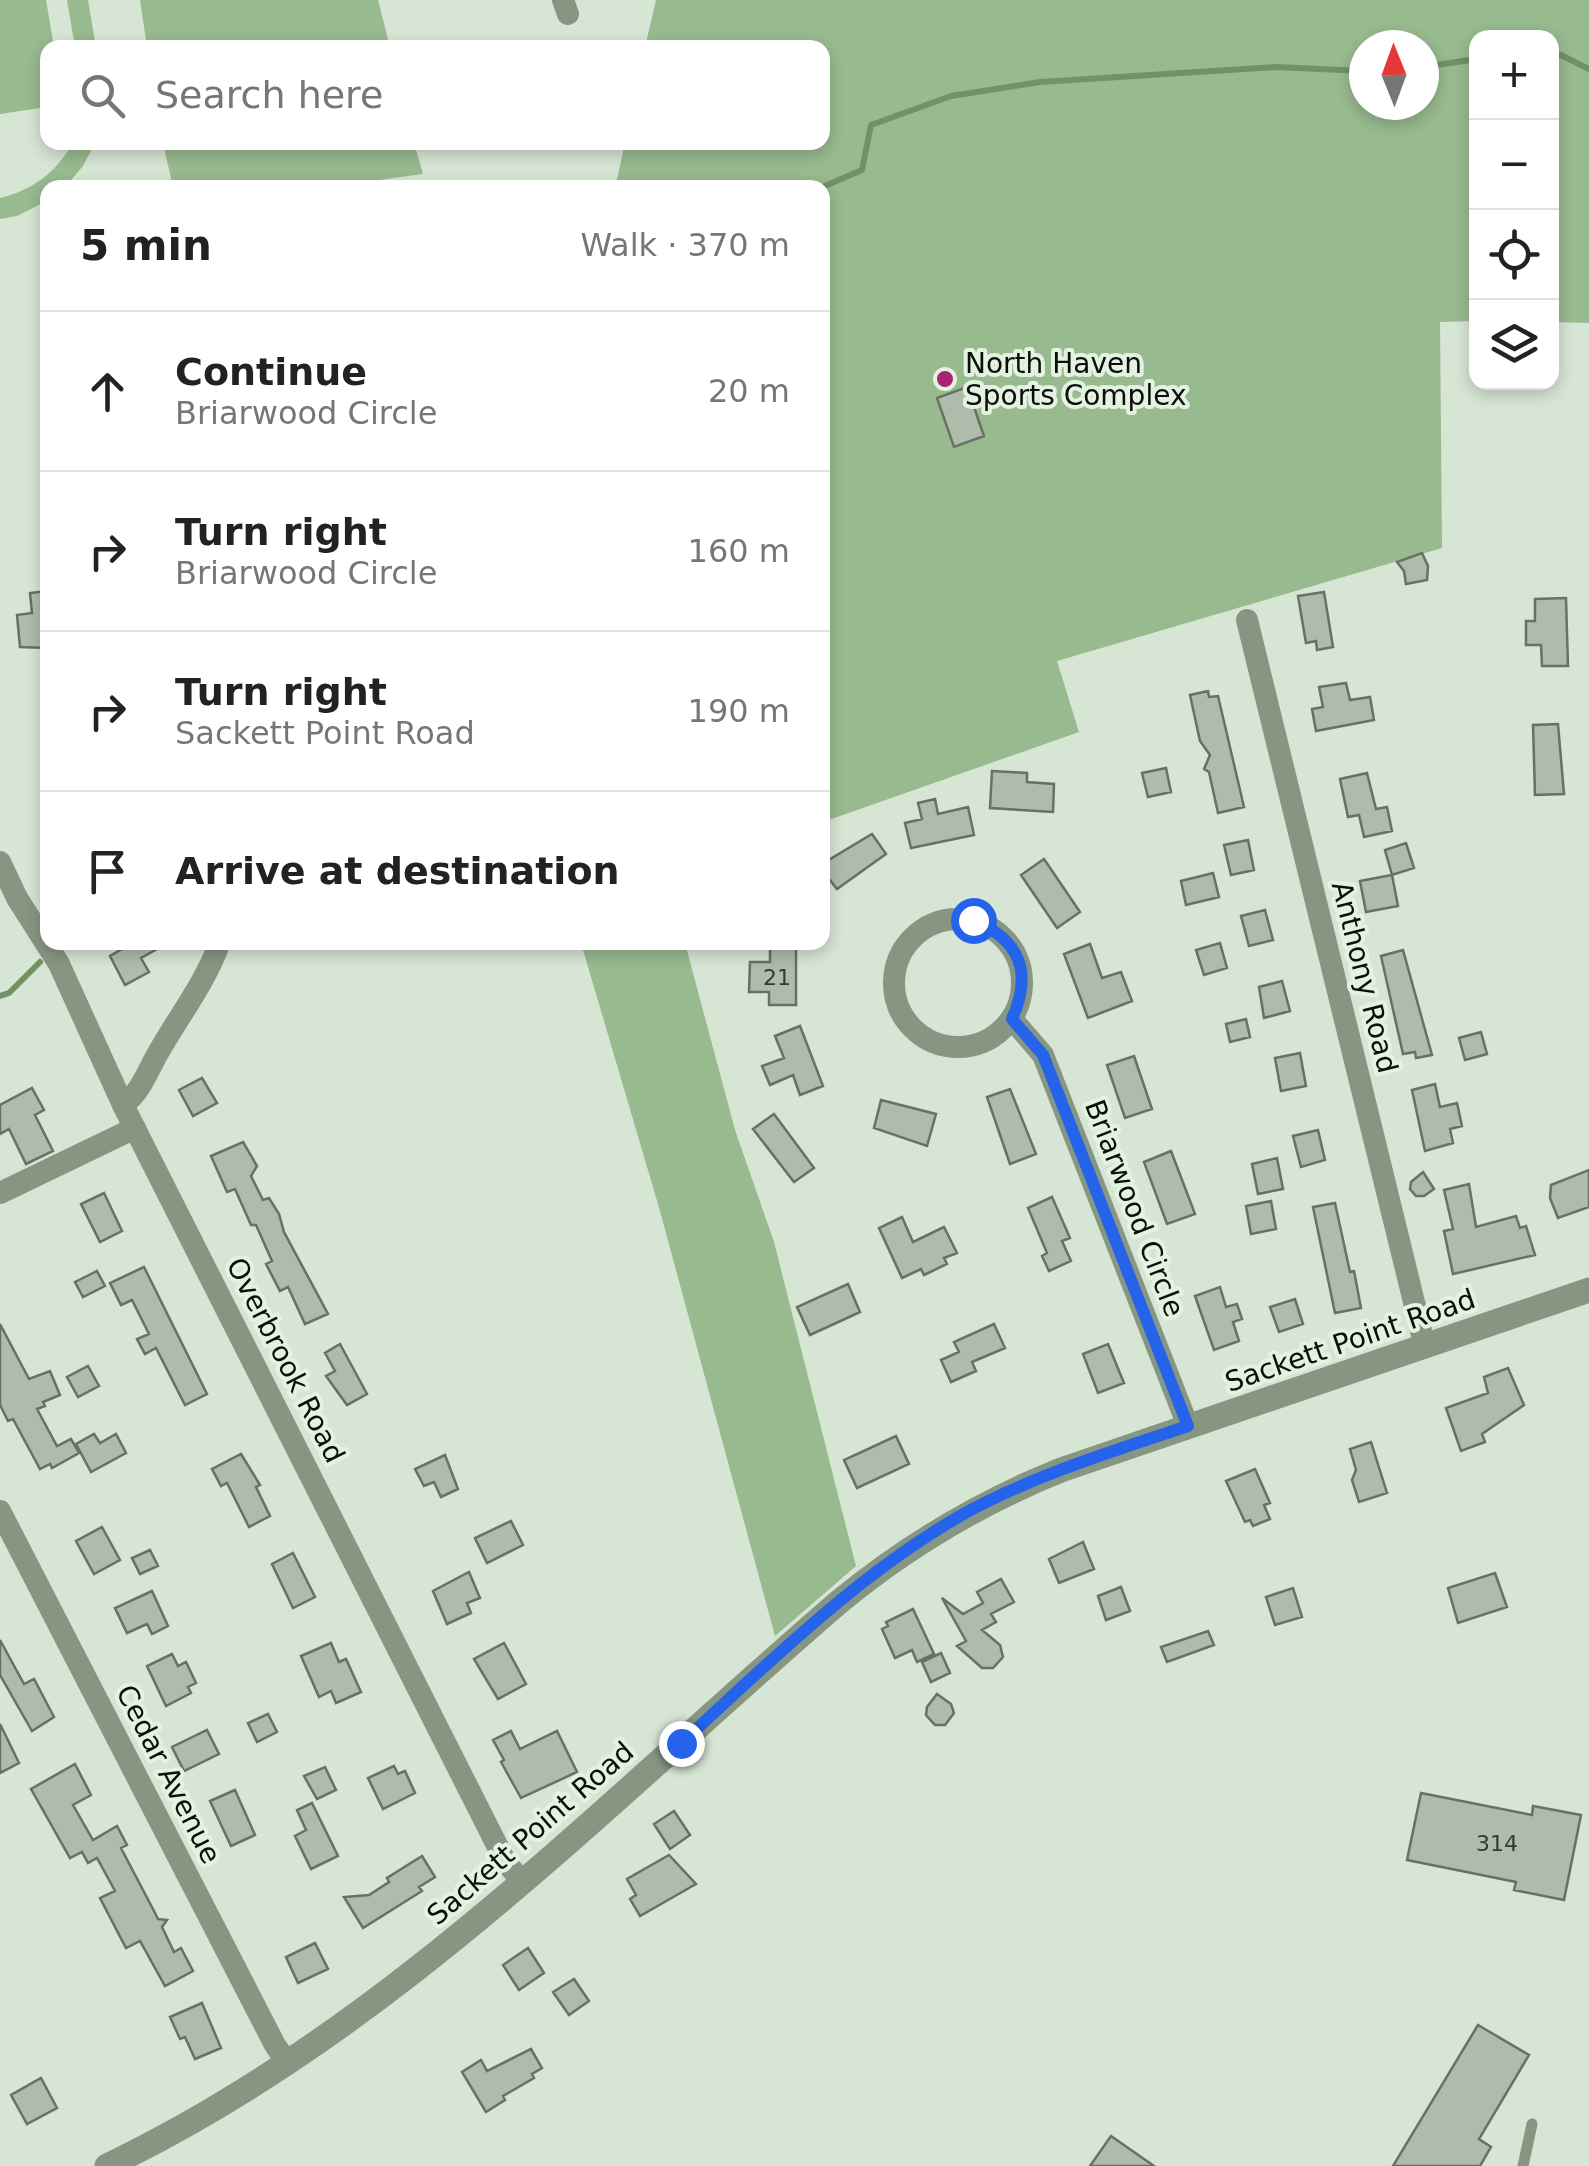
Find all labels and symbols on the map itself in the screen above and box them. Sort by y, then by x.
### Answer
north arrow [1349,30,1439,120]
place label: North Haven Sports Complex [965,347,1186,412]
marker: North Haven Sports Complex [934,368,956,390]
street label: Anthony Road [1325,878,1404,1076]
route start [951,898,997,944]
house number: 21 [763,965,791,990]
street label: Briarwood Circle [1078,1095,1191,1321]
street label: Overbrook Road [220,1252,351,1468]
street label: Sackett Point Road [1221,1282,1480,1399]
street label: Cedar Avenue [109,1679,228,1869]
route end [659,1721,705,1767]
street label: Sackett Point Road [421,1735,640,1932]
house number: 314 [1476,1831,1518,1856]

